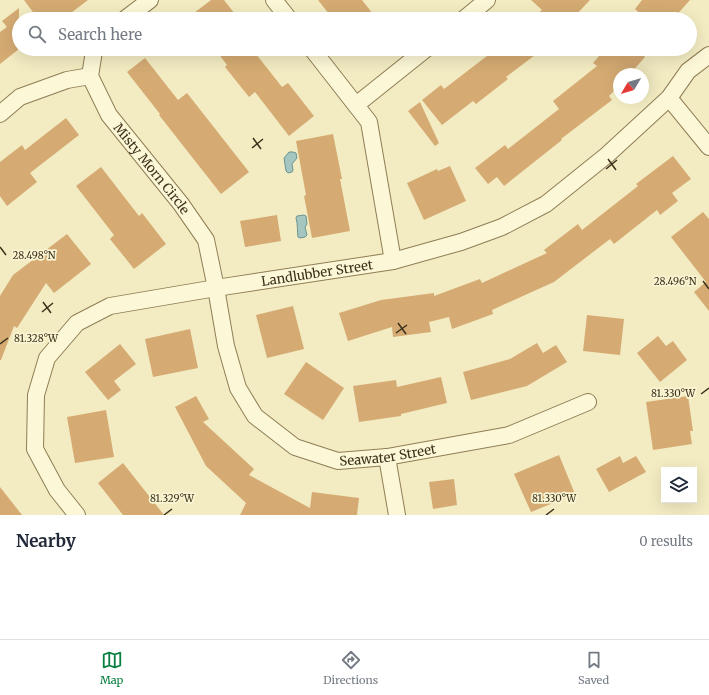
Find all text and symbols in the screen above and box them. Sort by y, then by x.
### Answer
search box [12,12,697,56]
icon: search [26,23,48,45]
text: Search here [58,25,142,44]
north arrow [613,68,649,104]
street label: Misty Morn Circle [110,119,194,218]
text: 28.498°N [12,249,56,262]
street label: Landlubber Street [260,256,374,290]
text: 28.496°N [654,275,697,288]
text: 81.328°W [14,332,59,345]
text: 81.330°W [651,387,696,400]
street label: Seawater Street [339,440,437,470]
map controls [661,467,697,503]
button: layers [661,467,697,503]
text: 81.329°W [150,492,195,505]
text: 81.330°W [532,492,577,505]
text: Nearby [16,530,76,552]
text: 0 results [639,533,693,550]
tab: Map [100,649,123,687]
tab: Directions [323,649,378,687]
tab: Saved [578,649,609,687]

